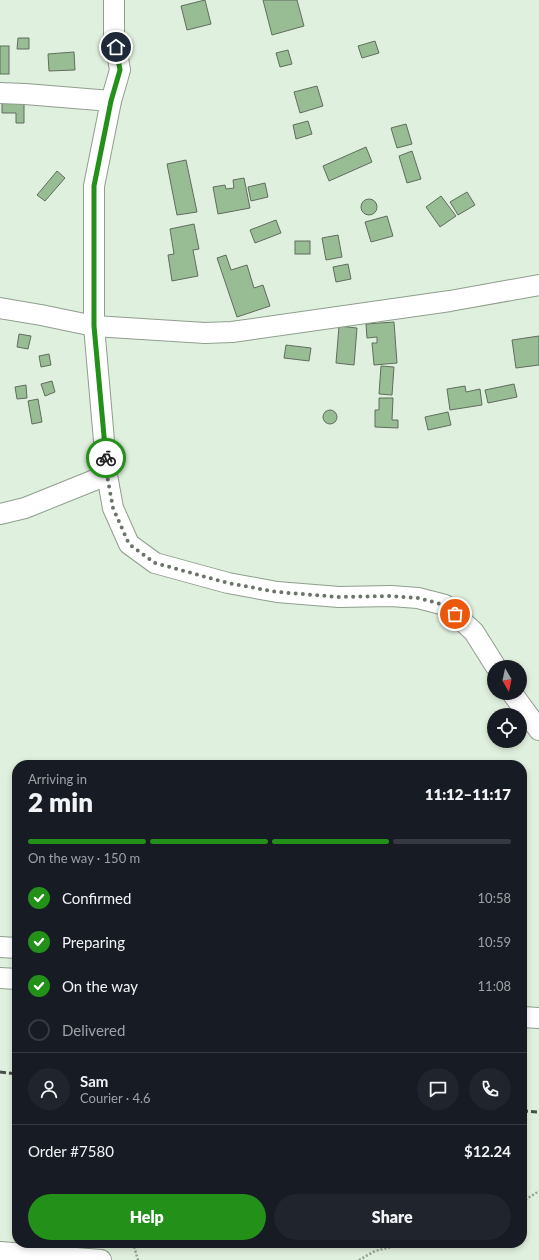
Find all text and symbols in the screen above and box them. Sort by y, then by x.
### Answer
pin [99,30,133,64]
icon: home [105,36,127,58]
courier [86,438,126,478]
icon: bike [95,447,117,469]
pin [438,597,472,631]
icon: bag [444,603,466,625]
north arrow [487,660,527,700]
map controls [487,660,527,748]
button: locate [487,708,527,748]
text: Arriving in [28,771,87,787]
text: 11:12–11:17 [425,785,511,803]
text: 2 min [28,786,93,818]
text: On the way · 150 m [28,850,140,866]
icon: check [28,887,50,909]
text: Confirmed [62,889,131,907]
text: 10:58 [478,890,511,906]
icon: check [28,931,50,953]
text: Preparing [62,933,125,951]
text: 10:59 [478,934,511,950]
icon: check [28,975,50,997]
text: On the way [62,977,138,995]
text: 11:08 [478,978,511,994]
text: Delivered [62,1021,125,1039]
button: person [28,1068,70,1110]
button: chat [417,1068,459,1110]
button: phone [469,1068,511,1110]
text: Sam [80,1072,108,1090]
text: Courier · 4.6 [80,1090,151,1106]
text: Order #7580 [28,1142,114,1160]
text: $12.24 [464,1142,511,1160]
button: Help [28,1194,266,1240]
button: Share [274,1194,511,1240]

